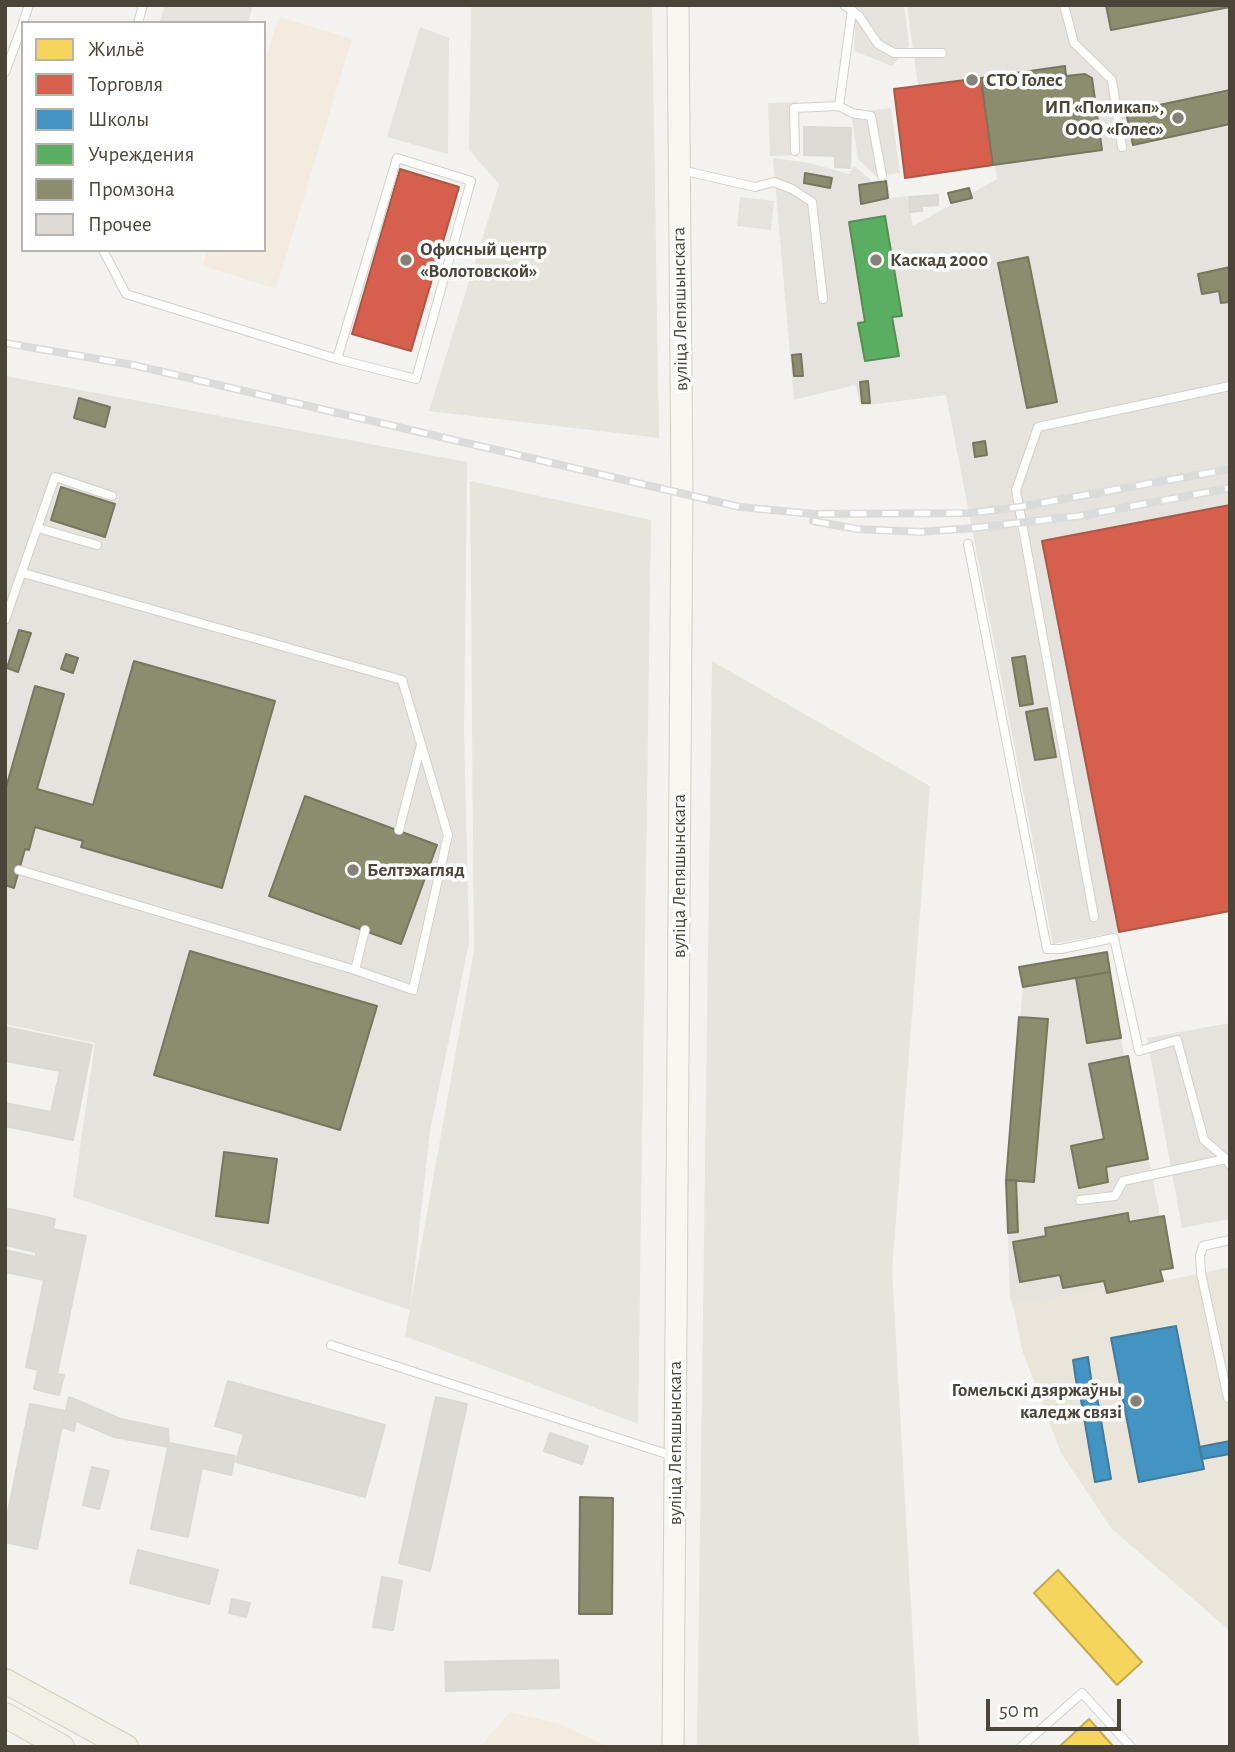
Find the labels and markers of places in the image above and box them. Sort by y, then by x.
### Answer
place label: СТО Голес [986,69,1063,91]
marker: СТО Голес [964,72,980,88]
place label: ИП «Поликап», ООО «Голес» [1045,96,1164,140]
marker: ИП «Поликап», ООО «Голес» [1170,110,1186,126]
place label: Офисный центр «Волотовской» [420,238,547,282]
place label: Каскад 2000 [890,249,988,271]
marker: Офисный центр «Волотовской» [398,252,414,268]
marker: Каскад 2000 [868,252,884,268]
place label: Белтэхагляд [367,859,465,881]
marker: Белтэхагляд [345,862,361,878]
place label: Гомельскі дзяржаўны каледж связі [951,1379,1122,1423]
marker: Гомельскі дзяржаўны каледж связі [1128,1393,1144,1409]

